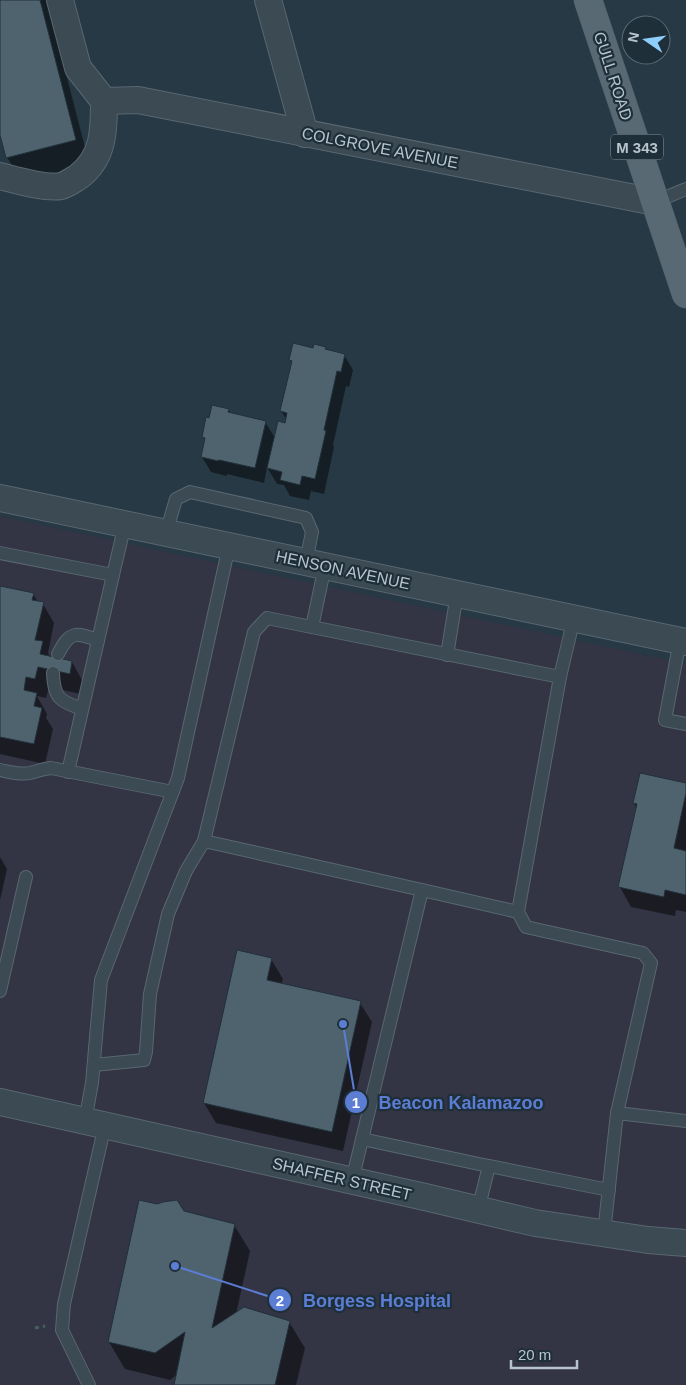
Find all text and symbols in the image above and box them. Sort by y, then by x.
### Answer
north arrow [621,15,671,65]
street label: GULL ROAD [591,30,635,122]
text: N [624,30,642,44]
street label: COLGROVE AVENUE [300,125,460,171]
road number: M 343 [611,134,663,160]
street label: HENSON AVENUE [274,547,412,593]
callout: Beacon Kalamazoo [343,1086,553,1119]
text: Beacon Kalamazoo [378,1093,544,1113]
text: 1 [352,1094,360,1111]
street label: SHAFFER STREET [271,1155,413,1203]
callout: Borgess Hospital [268,1284,461,1317]
text: Borgess Hospital [303,1291,451,1311]
text: 2 [276,1292,284,1309]
scale bar [511,1338,577,1370]
text: 20 m [518,1346,551,1363]

